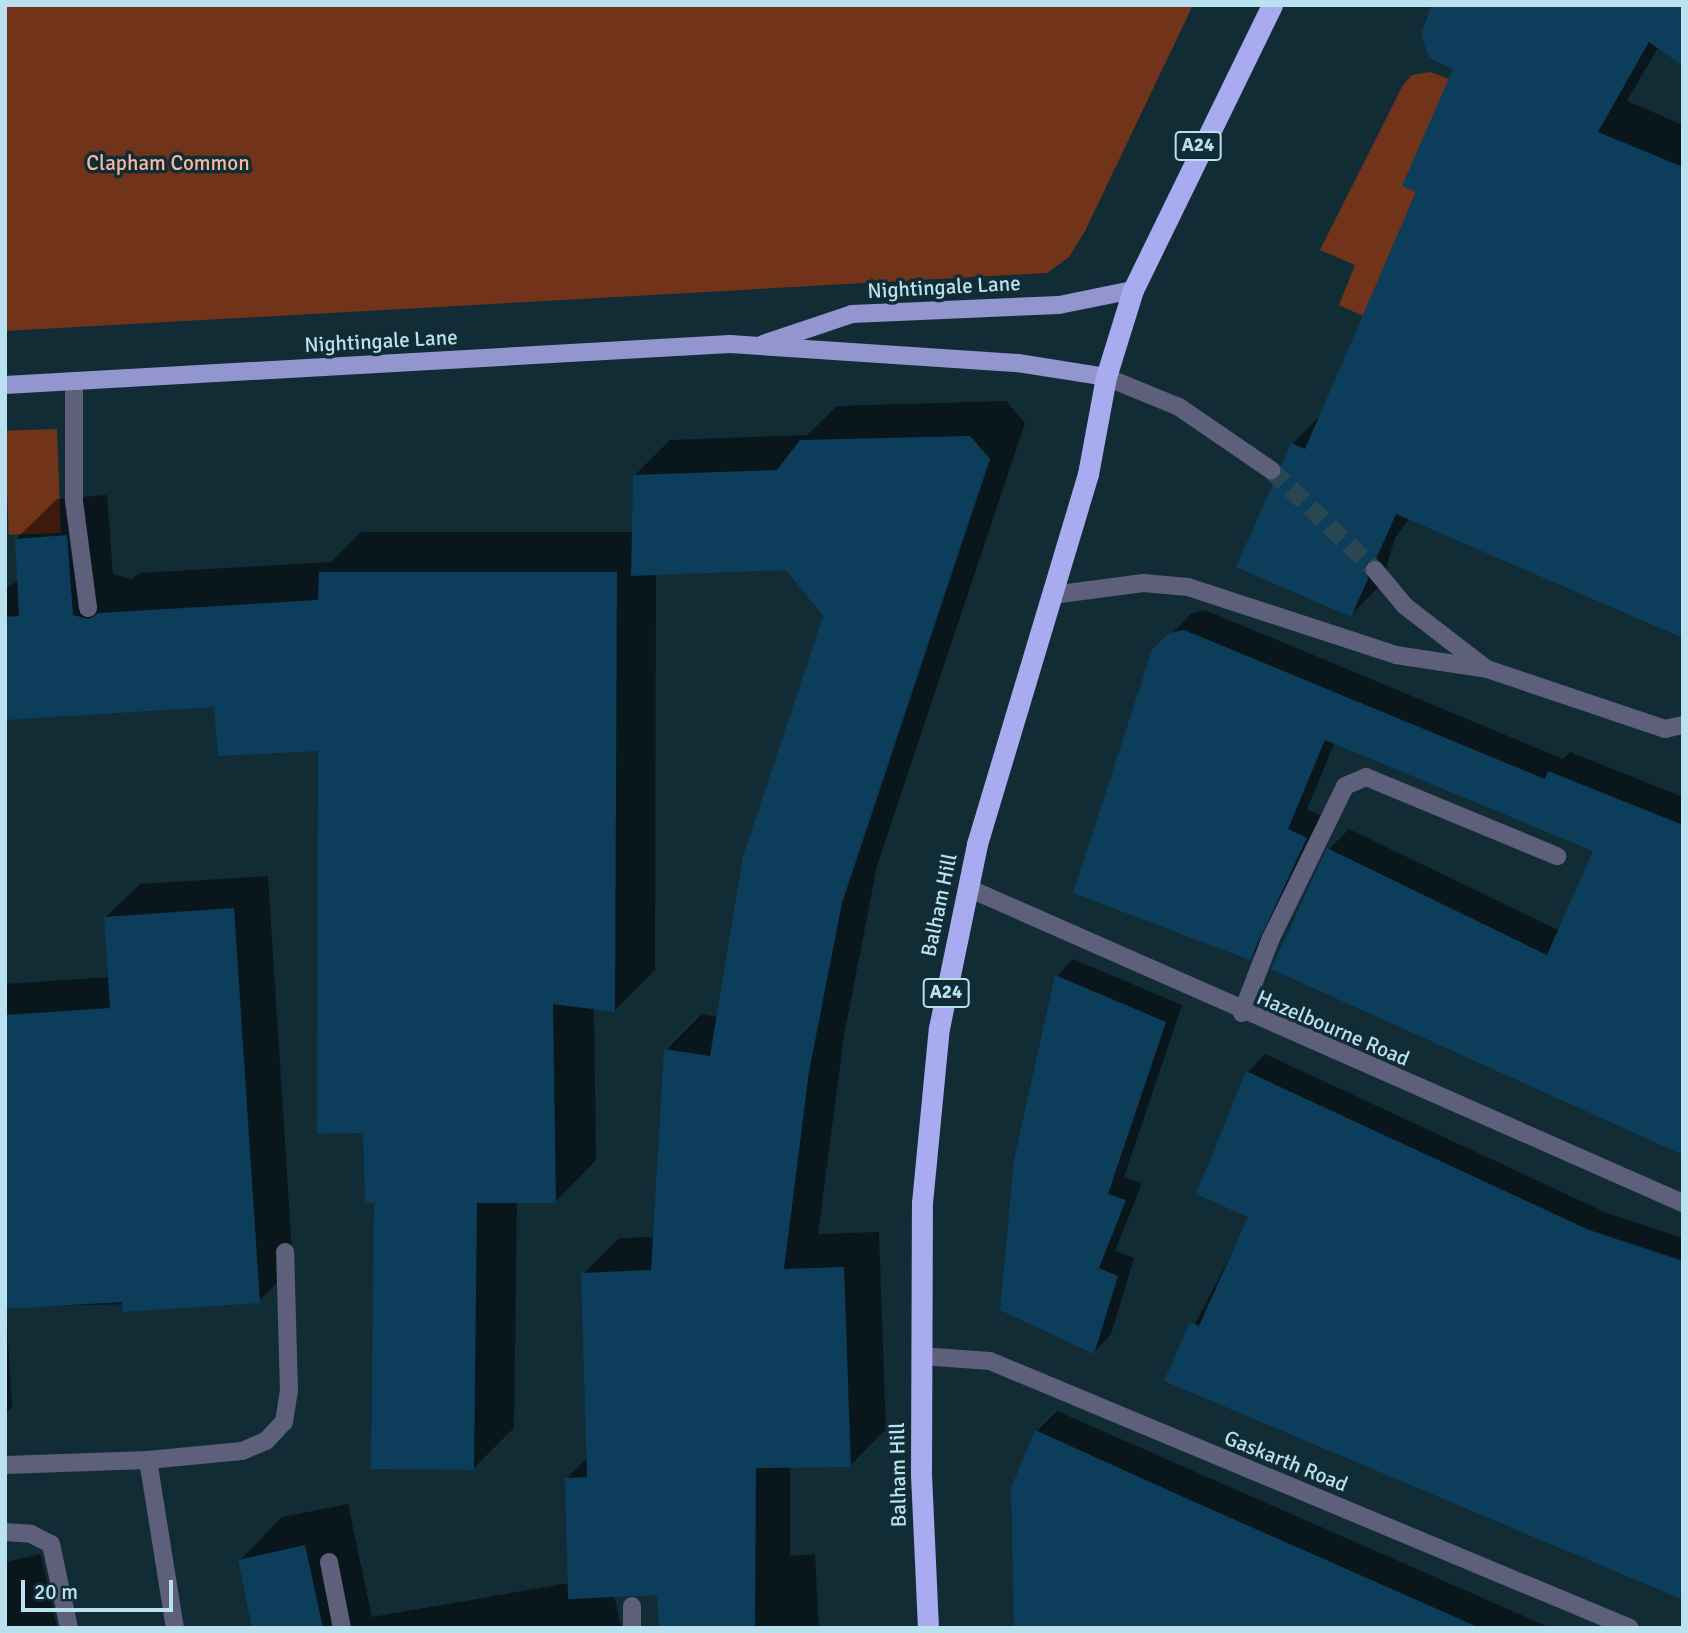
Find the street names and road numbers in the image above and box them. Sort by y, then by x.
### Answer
road number: A24 [1174,130,1222,162]
street label: Nightingale Lane [867,270,1021,304]
street label: Nightingale Lane [304,324,458,358]
street label: Balham Hill [916,851,962,959]
road number: A24 [922,978,970,1009]
street label: Hazelbourne Road [1253,984,1413,1072]
street label: Balham Hill [884,1422,912,1528]
street label: Gaskarth Road [1221,1425,1351,1497]

